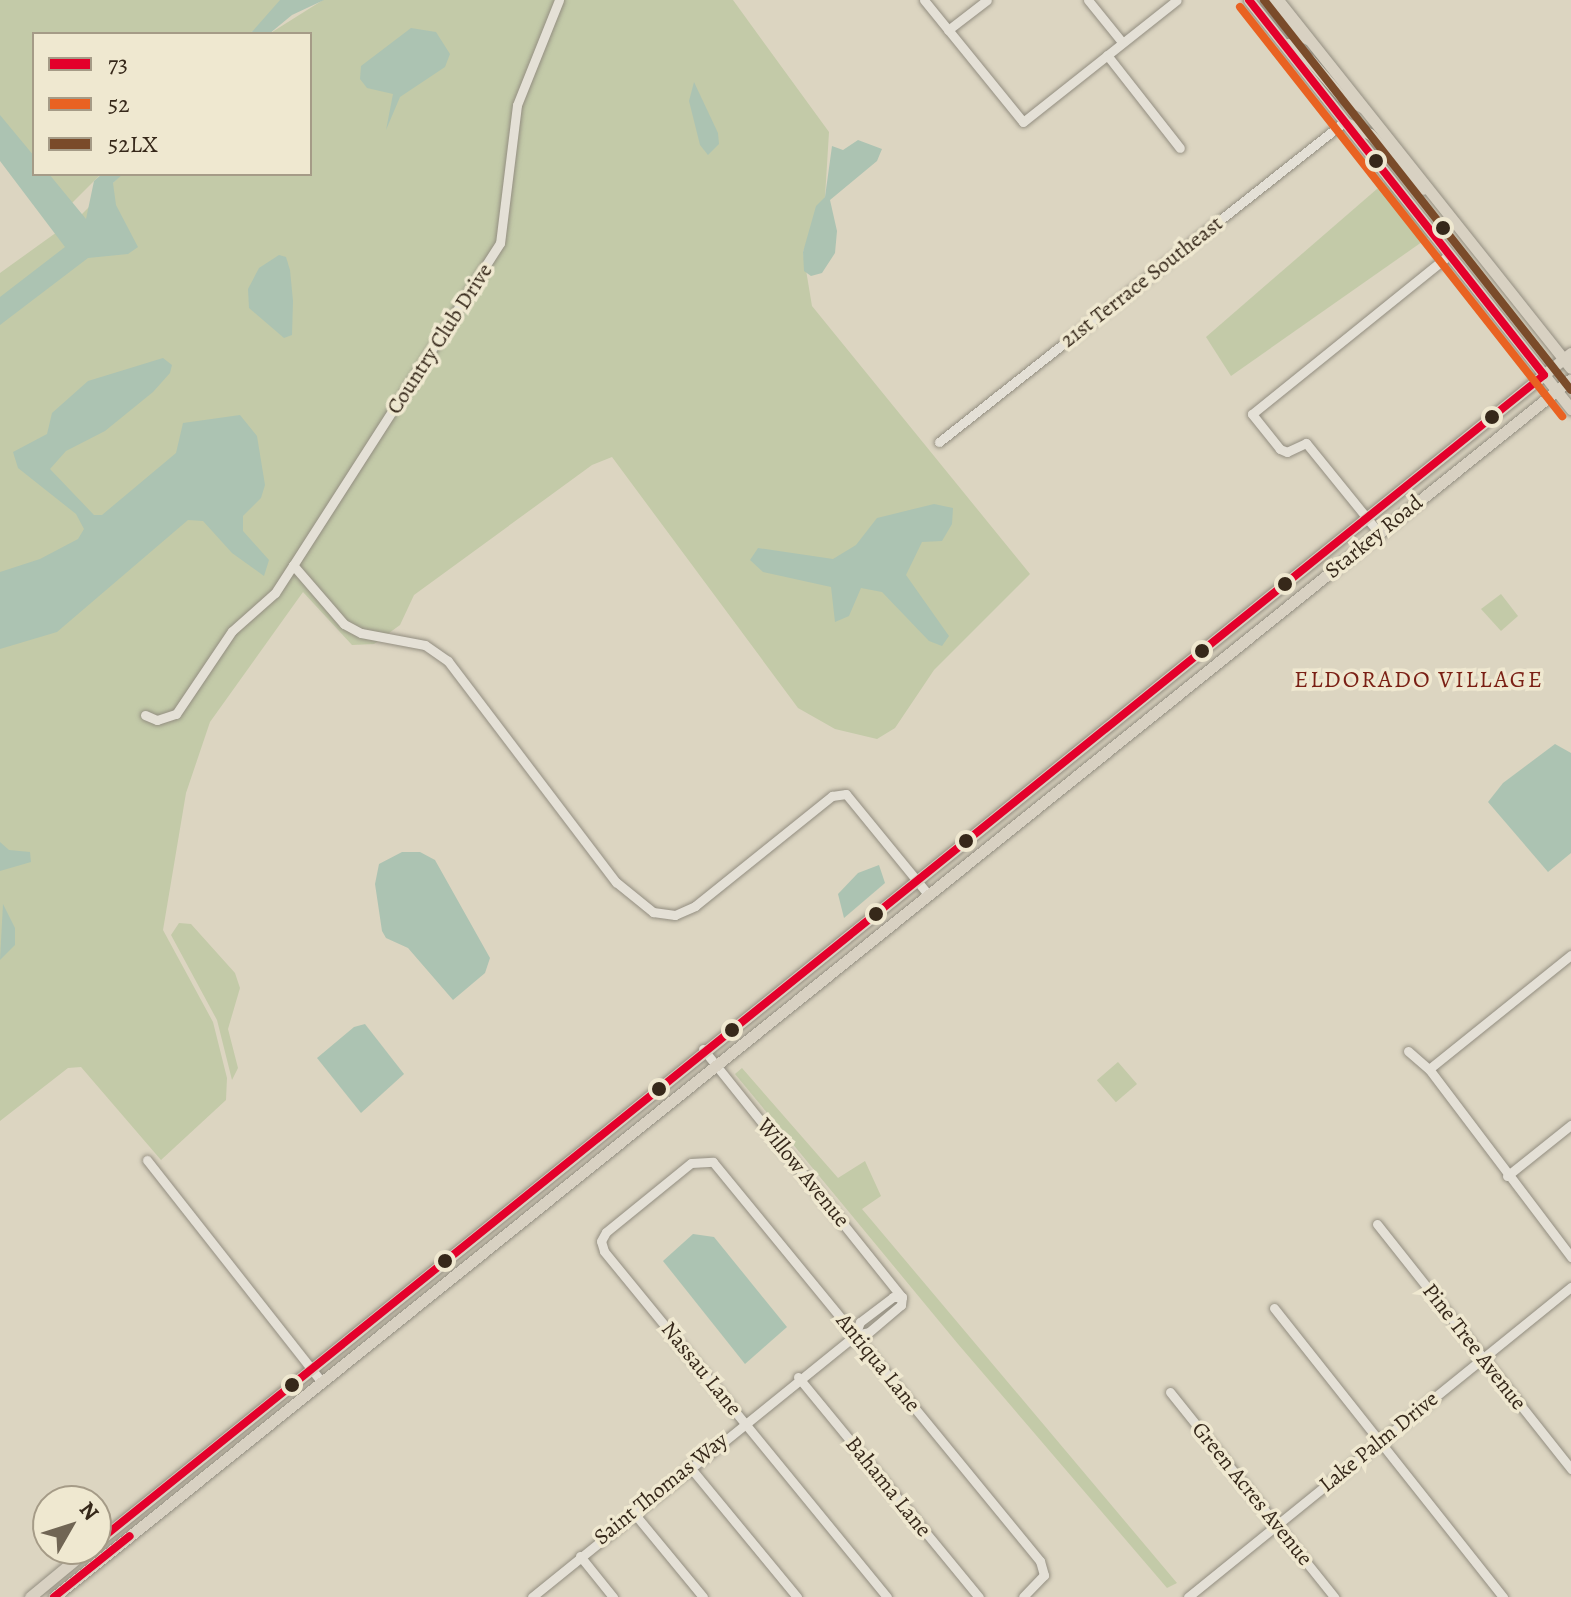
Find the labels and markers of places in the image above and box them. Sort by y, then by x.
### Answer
unlabelled marker [1368,153,1384,169]
unlabelled marker [1435,220,1451,236]
unlabelled marker [1484,409,1500,425]
unlabelled marker [1277,576,1293,592]
unlabelled marker [1194,643,1210,659]
unlabelled marker [958,833,974,849]
unlabelled marker [868,906,884,922]
unlabelled marker [724,1022,740,1038]
unlabelled marker [651,1081,667,1097]
unlabelled marker [437,1253,453,1269]
unlabelled marker [284,1377,300,1393]

